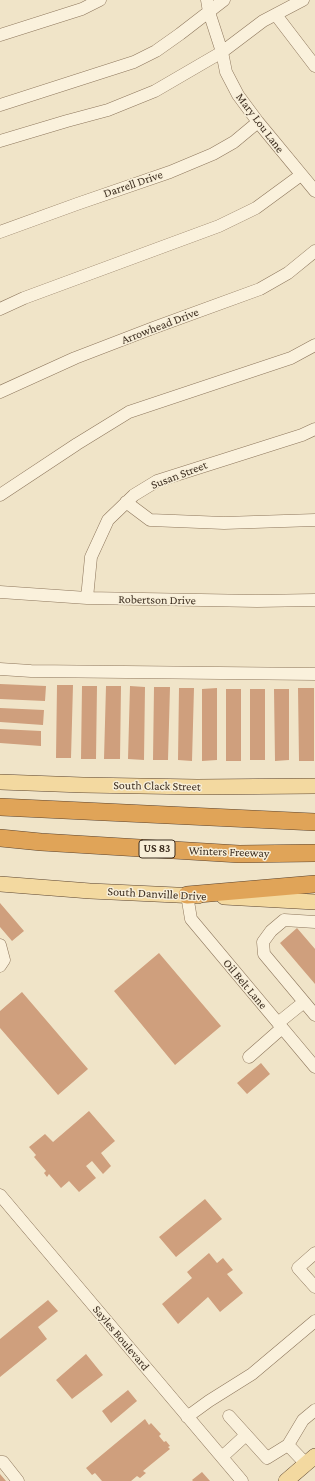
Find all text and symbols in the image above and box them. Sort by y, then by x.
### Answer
street label: Mary Lou Lane [233,90,287,156]
street label: Darrell Drive [101,167,165,201]
street label: Arrowhead Drive [119,305,201,347]
street label: Susan Street [149,458,209,492]
street label: Robertson Drive [118,592,196,608]
street label: South Clack Street [113,778,201,794]
road number: US 83 [139,840,175,858]
street label: Winters Freeway [188,843,270,861]
street label: South Danville Drive [107,884,207,904]
street label: Oil Belt Lane [220,956,270,1012]
street label: Sayles Boulevard [90,1302,152,1374]

